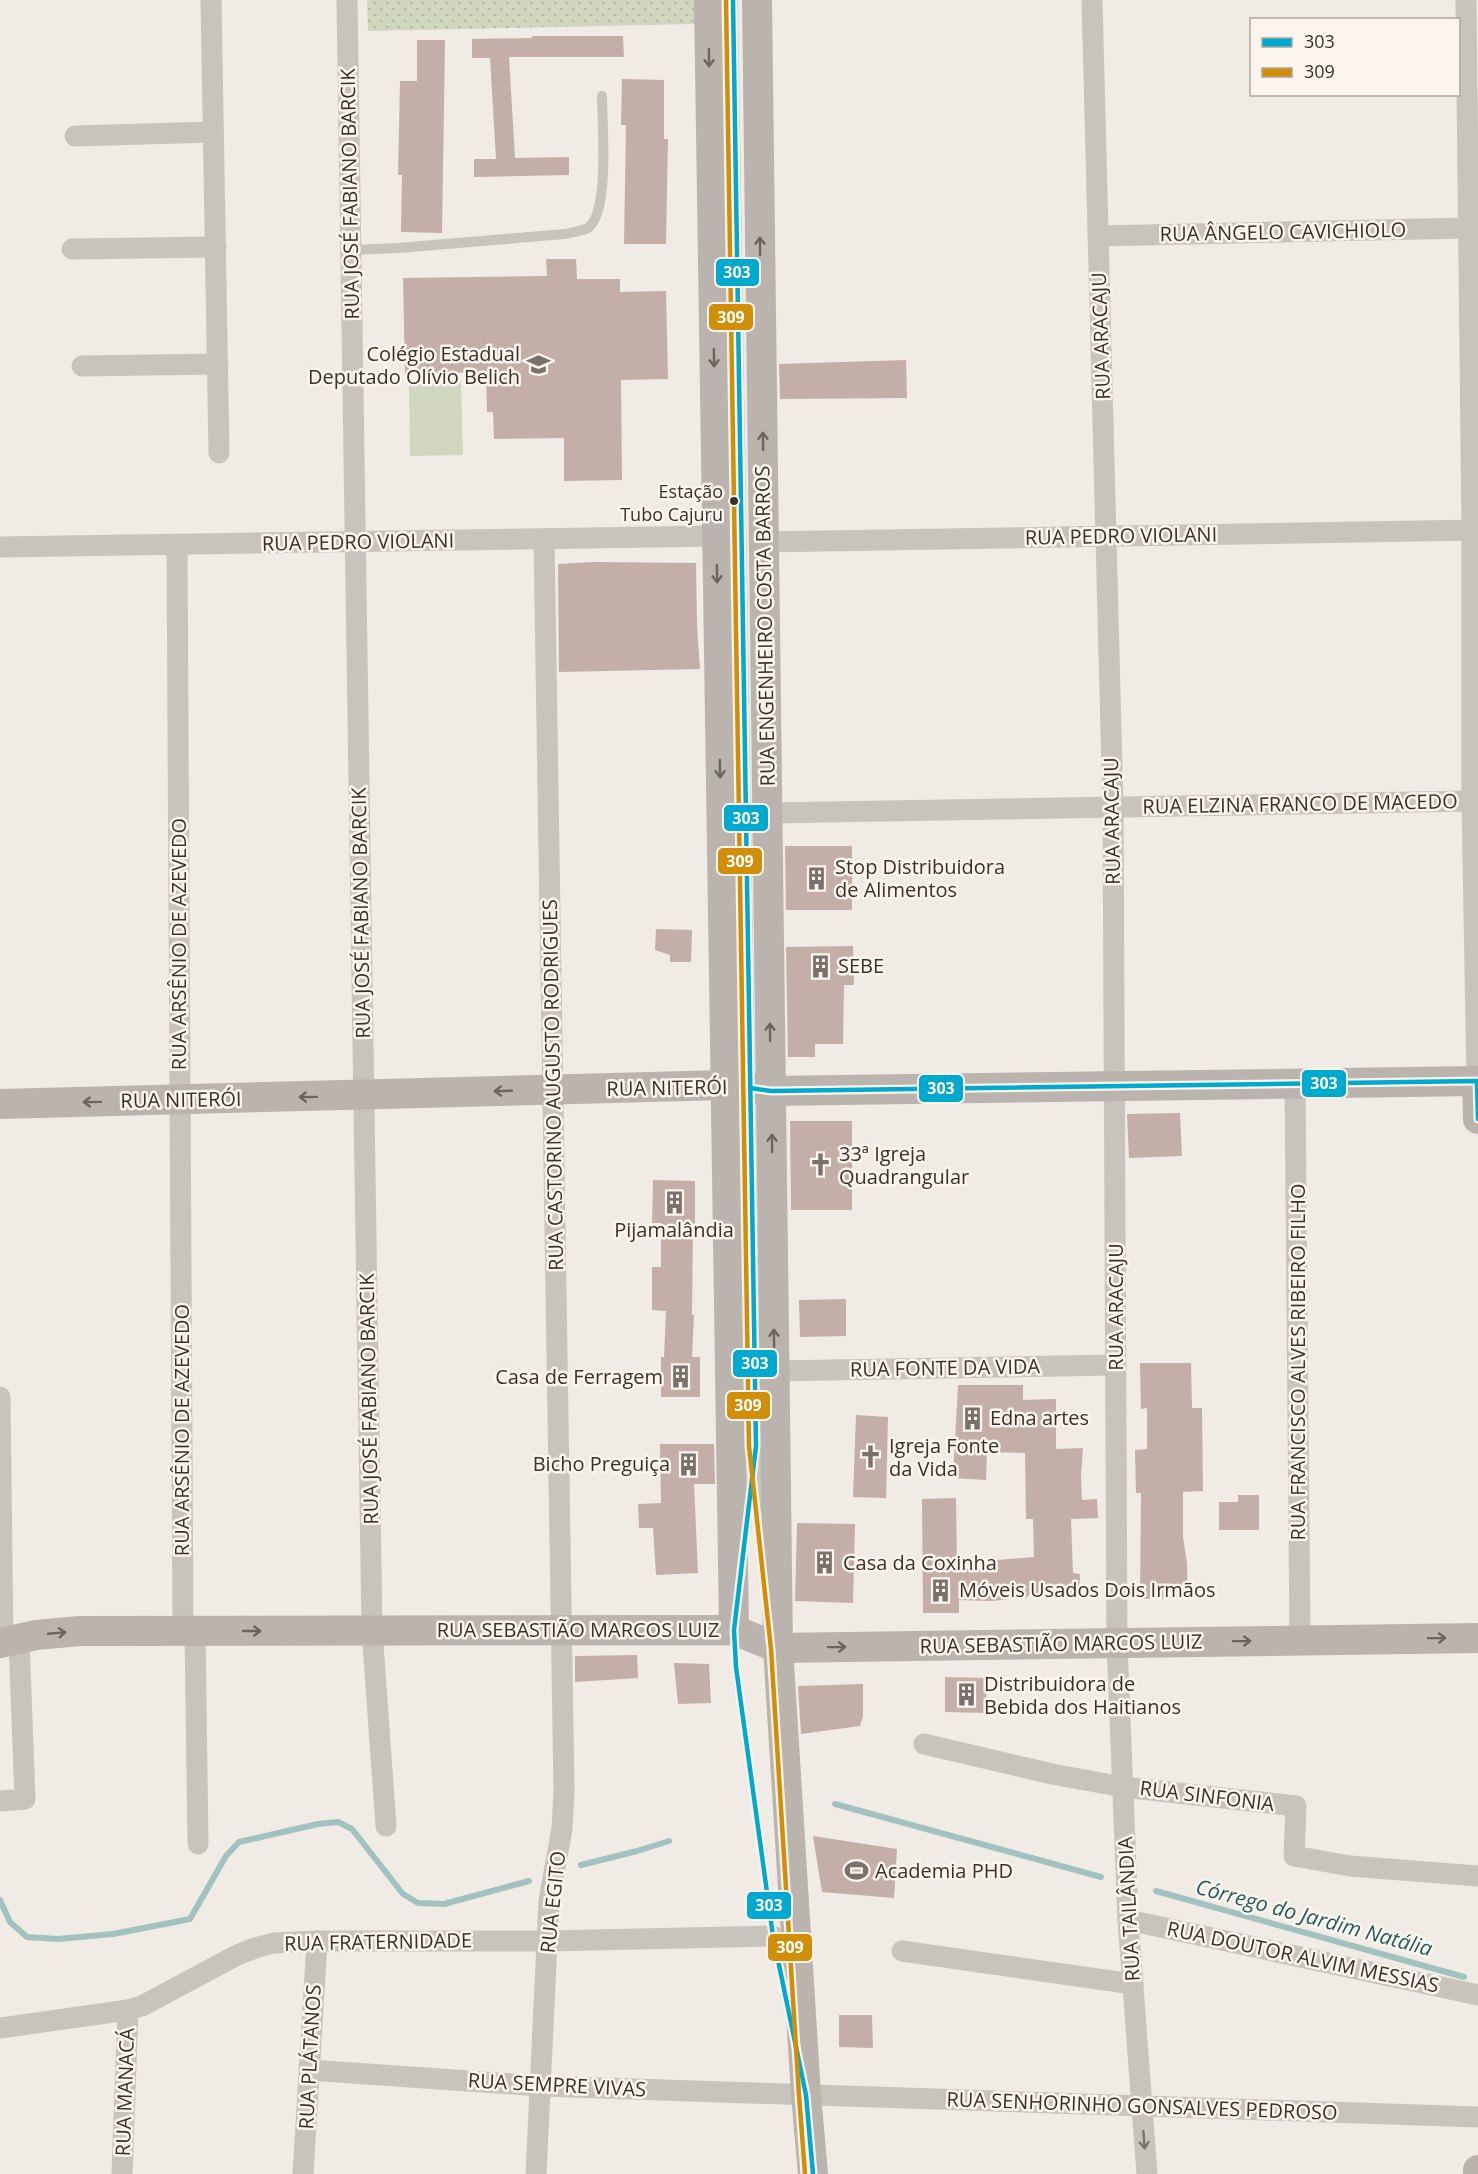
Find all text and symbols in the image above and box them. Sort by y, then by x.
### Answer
legend [1250,18,1460,96]
text: 303 [1304,29,1335,53]
one-way arrow [704,48,715,68]
text: 309 [1304,59,1335,83]
street label: RUA JOSÉ FABIANO BARCIK [334,67,365,320]
street label: RUA ÂNGELO CAVICHIOLO [1159,216,1406,247]
one-way arrow [755,237,766,257]
line badge: 303 [715,258,760,287]
text: 303 [723,261,751,283]
street label: RUA ARACAJU [1085,272,1116,400]
line badge: 309 [708,303,754,331]
text: 309 [717,306,745,328]
place label: Colégio Estadual Deputado Olívio Belich [308,340,520,390]
one-way arrow [708,348,720,368]
school or university icon: Colégio Estadual Deputado Olívio Belich [525,352,551,378]
one-way arrow [757,432,769,452]
street label: RUA ENGENHEIRO COSTA BARROS [748,465,781,787]
place label: Estação Tubo Cajuru [620,479,723,526]
marker: Estação Tubo Cajuru [728,495,740,507]
street label: RUA PEDRO VIOLANI [1025,520,1217,551]
street label: RUA PEDRO VIOLANI [262,526,454,557]
one-way arrow [712,564,723,584]
street label: RUA ARACAJU [1097,757,1126,885]
one-way arrow [715,759,726,779]
street label: RUA JOSÉ FABIANO BARCIK [345,786,376,1039]
street label: RUA ELZINA FRANCO DE MACEDO [1142,787,1458,820]
line badge: 303 [723,804,769,832]
text: 303 [732,807,760,829]
street label: RUA ARSÊNIO DE AZEVEDO [165,818,192,1070]
line badge: 309 [717,847,763,875]
text: 309 [726,850,754,872]
place label: Stop Distribuidora de Alimentos [835,853,1005,903]
building icon: Stop Distribuidora de Alimentos [804,865,830,891]
street label: RUA CASTORINO AUGUSTO RODRIGUES [536,899,569,1271]
place label: SEBE [838,952,884,979]
building icon: SEBE [807,953,833,979]
one-way arrow [765,1023,776,1043]
line badge: 303 [1301,1069,1347,1098]
text: 303 [1310,1072,1338,1094]
street label: RUA NITERÓI [606,1073,728,1102]
line badge: 303 [918,1074,964,1103]
text: 303 [927,1077,955,1099]
street label: RUA NITERÓI [120,1085,242,1114]
one-way arrow [493,1086,513,1097]
one-way arrow [298,1091,318,1103]
one-way arrow [82,1096,102,1107]
one-way arrow [766,1133,778,1153]
place label: 33ª Igreja Quadrangular [839,1140,969,1190]
church icon: 33ª Igreja Quadrangular [808,1152,834,1178]
street label: RUA FRANCISCO ALVES RIBEIRO FILHO [1284,1183,1311,1541]
building icon: Pijamalândia [661,1189,687,1215]
place label: Pijamalândia [614,1216,734,1243]
street label: RUA ARACAJU [1102,1243,1129,1371]
street label: RUA JOSÉ FABIANO BARCIK [353,1272,384,1525]
street label: RUA ARSÊNIO DE AZEVEDO [168,1304,195,1556]
one-way arrow [768,1328,780,1348]
line badge: 303 [732,1349,778,1378]
text: 303 [741,1352,769,1374]
street label: RUA FONTE DA VIDA [850,1352,1041,1383]
place label: Casa de Ferragem [495,1363,663,1390]
building icon: Casa de Ferragem [668,1364,694,1390]
line badge: 309 [726,1391,771,1420]
text: 309 [734,1394,762,1416]
place label: Edna artes [990,1404,1089,1431]
building icon: Edna artes [959,1405,985,1431]
place label: Igreja Fonte da Vida [889,1432,999,1482]
church icon: Igreja Fonte da Vida [858,1444,884,1470]
place label: Bicho Preguiça [533,1450,670,1477]
building icon: Bicho Preguiça [675,1451,701,1477]
place label: Casa da Coxinha [843,1549,997,1576]
building icon: Casa da Coxinha [812,1550,838,1576]
place label: Móveis Usados Dois Irmãos [959,1576,1216,1603]
building icon: Móveis Usados Dois Irmãos [928,1577,954,1603]
street label: RUA SEBASTIÃO MARCOS LUIZ [437,1616,719,1643]
one-way arrow [242,1625,262,1637]
one-way arrow [47,1627,67,1638]
street label: RUA SEBASTIÃO MARCOS LUIZ [919,1628,1203,1659]
one-way arrow [1426,1632,1446,1644]
one-way arrow [1231,1636,1251,1647]
one-way arrow [826,1641,846,1653]
place label: Distribuidora de Bebida dos Haitianos [984,1670,1181,1720]
building icon: Distribuidora de Bebida dos Haitianos [953,1682,979,1708]
street label: RUA SINFONIA [1138,1774,1276,1817]
street label: RUA TAILÂNDIA [1111,1836,1146,1982]
street label: RUA EGITO [534,1850,571,1954]
place label: Academia PHD [875,1857,1013,1884]
sports icon: Academia PHD [844,1858,870,1884]
water label: Córrego do Jardim Natália [1193,1872,1436,1962]
line badge: 303 [746,1891,792,1920]
text: 303 [755,1894,783,1916]
street label: RUA DOUTOR ALVIM MESSIAS [1165,1914,1442,1999]
street label: RUA FRATERNIDADE [284,1926,472,1957]
line badge: 309 [767,1933,813,1962]
text: 309 [776,1936,804,1958]
street label: RUA PLÁTANOS [292,1984,327,2130]
street label: RUA MANACÁ [109,2027,140,2157]
street label: RUA SEMPRE VIVAS [467,2066,647,2103]
street label: RUA SENHORINHO GONSALVES PEDROSO [946,2085,1338,2126]
one-way arrow [1139,2130,1150,2150]

